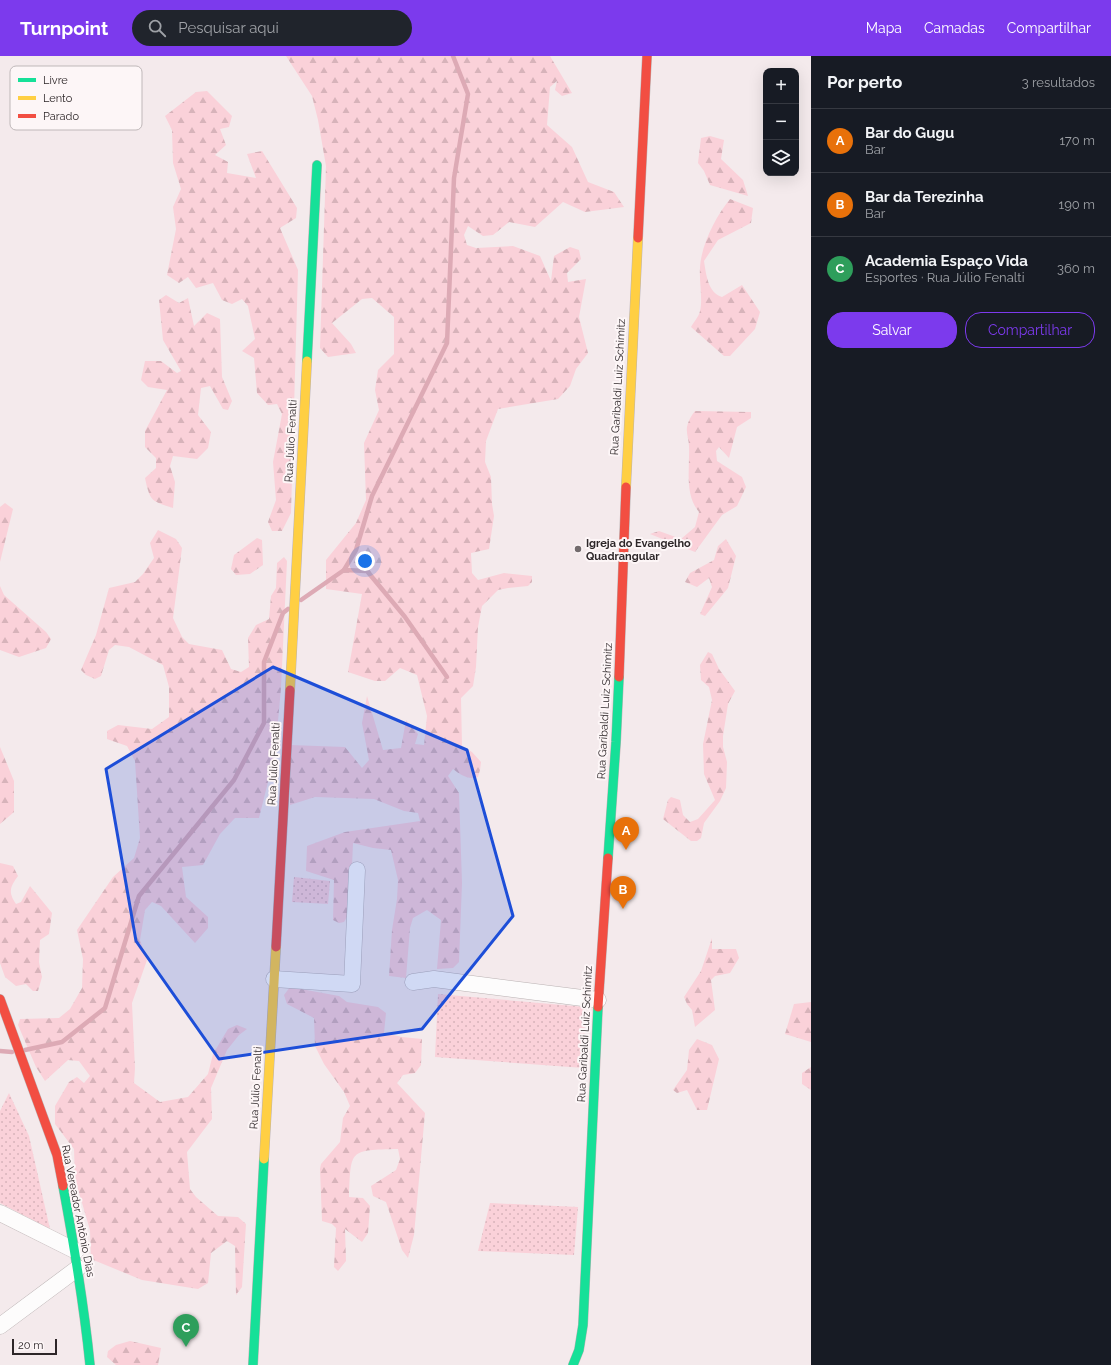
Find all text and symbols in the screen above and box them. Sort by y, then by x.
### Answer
search box [132,10,412,46]
text: Turnpoint [20,17,108,39]
icon: search [146,17,168,39]
text: Pesquisar aqui [178,19,279,37]
text: Mapa [866,20,902,36]
text: Camadas [924,20,985,36]
text: Compartilhar [1007,20,1091,36]
legend [10,66,142,130]
map controls [763,68,799,176]
button: + [763,68,799,104]
text: Por perto [827,72,902,92]
text: Livre [43,74,68,87]
text: 3 resultados [1022,75,1095,90]
text: Lento [43,92,73,105]
button: − [763,104,799,140]
text: Parado [43,110,79,123]
text: Bar do Gugu [865,124,954,142]
text: A [836,133,844,148]
text: 170 m [1059,133,1095,148]
button: layers [763,140,799,176]
text: Bar [865,142,885,157]
text: Bar da Terezinha [865,188,984,206]
text: B [836,197,844,212]
text: 190 m [1059,197,1095,212]
text: Bar [865,206,885,221]
text: Academia Espaço Vida [865,252,1028,270]
text: C [836,261,844,276]
text: 360 m [1057,261,1095,276]
text: Esportes · Rua Júlio Fenalti [865,270,1024,285]
button: Salvar [827,312,957,348]
button: Compartilhar [965,312,1095,348]
street label: Rua Garibaldi Luiz Schimitz [608,318,628,456]
street label: Rua Júlio Fenalti [282,399,300,483]
place label: Igreja do Evangelho Quadrangular [586,537,691,563]
marker: Igreja do Evangelho Quadrangular [573,544,583,554]
your location [355,551,375,571]
street label: Rua Garibaldi Luiz Schimitz [595,642,615,780]
street label: Rua Júlio Fenalti [265,722,283,806]
pin: A [613,817,639,850]
pin: B [610,876,636,909]
street label: Rua Garibaldi Luiz Schimitz [575,965,595,1103]
street label: Rua Júlio Fenalti [247,1046,265,1130]
street label: Rua Vereador Antônio Dias [59,1144,97,1278]
pin: C [173,1314,199,1347]
scale bar [12,1337,57,1356]
text: 20 m [18,1339,43,1352]

